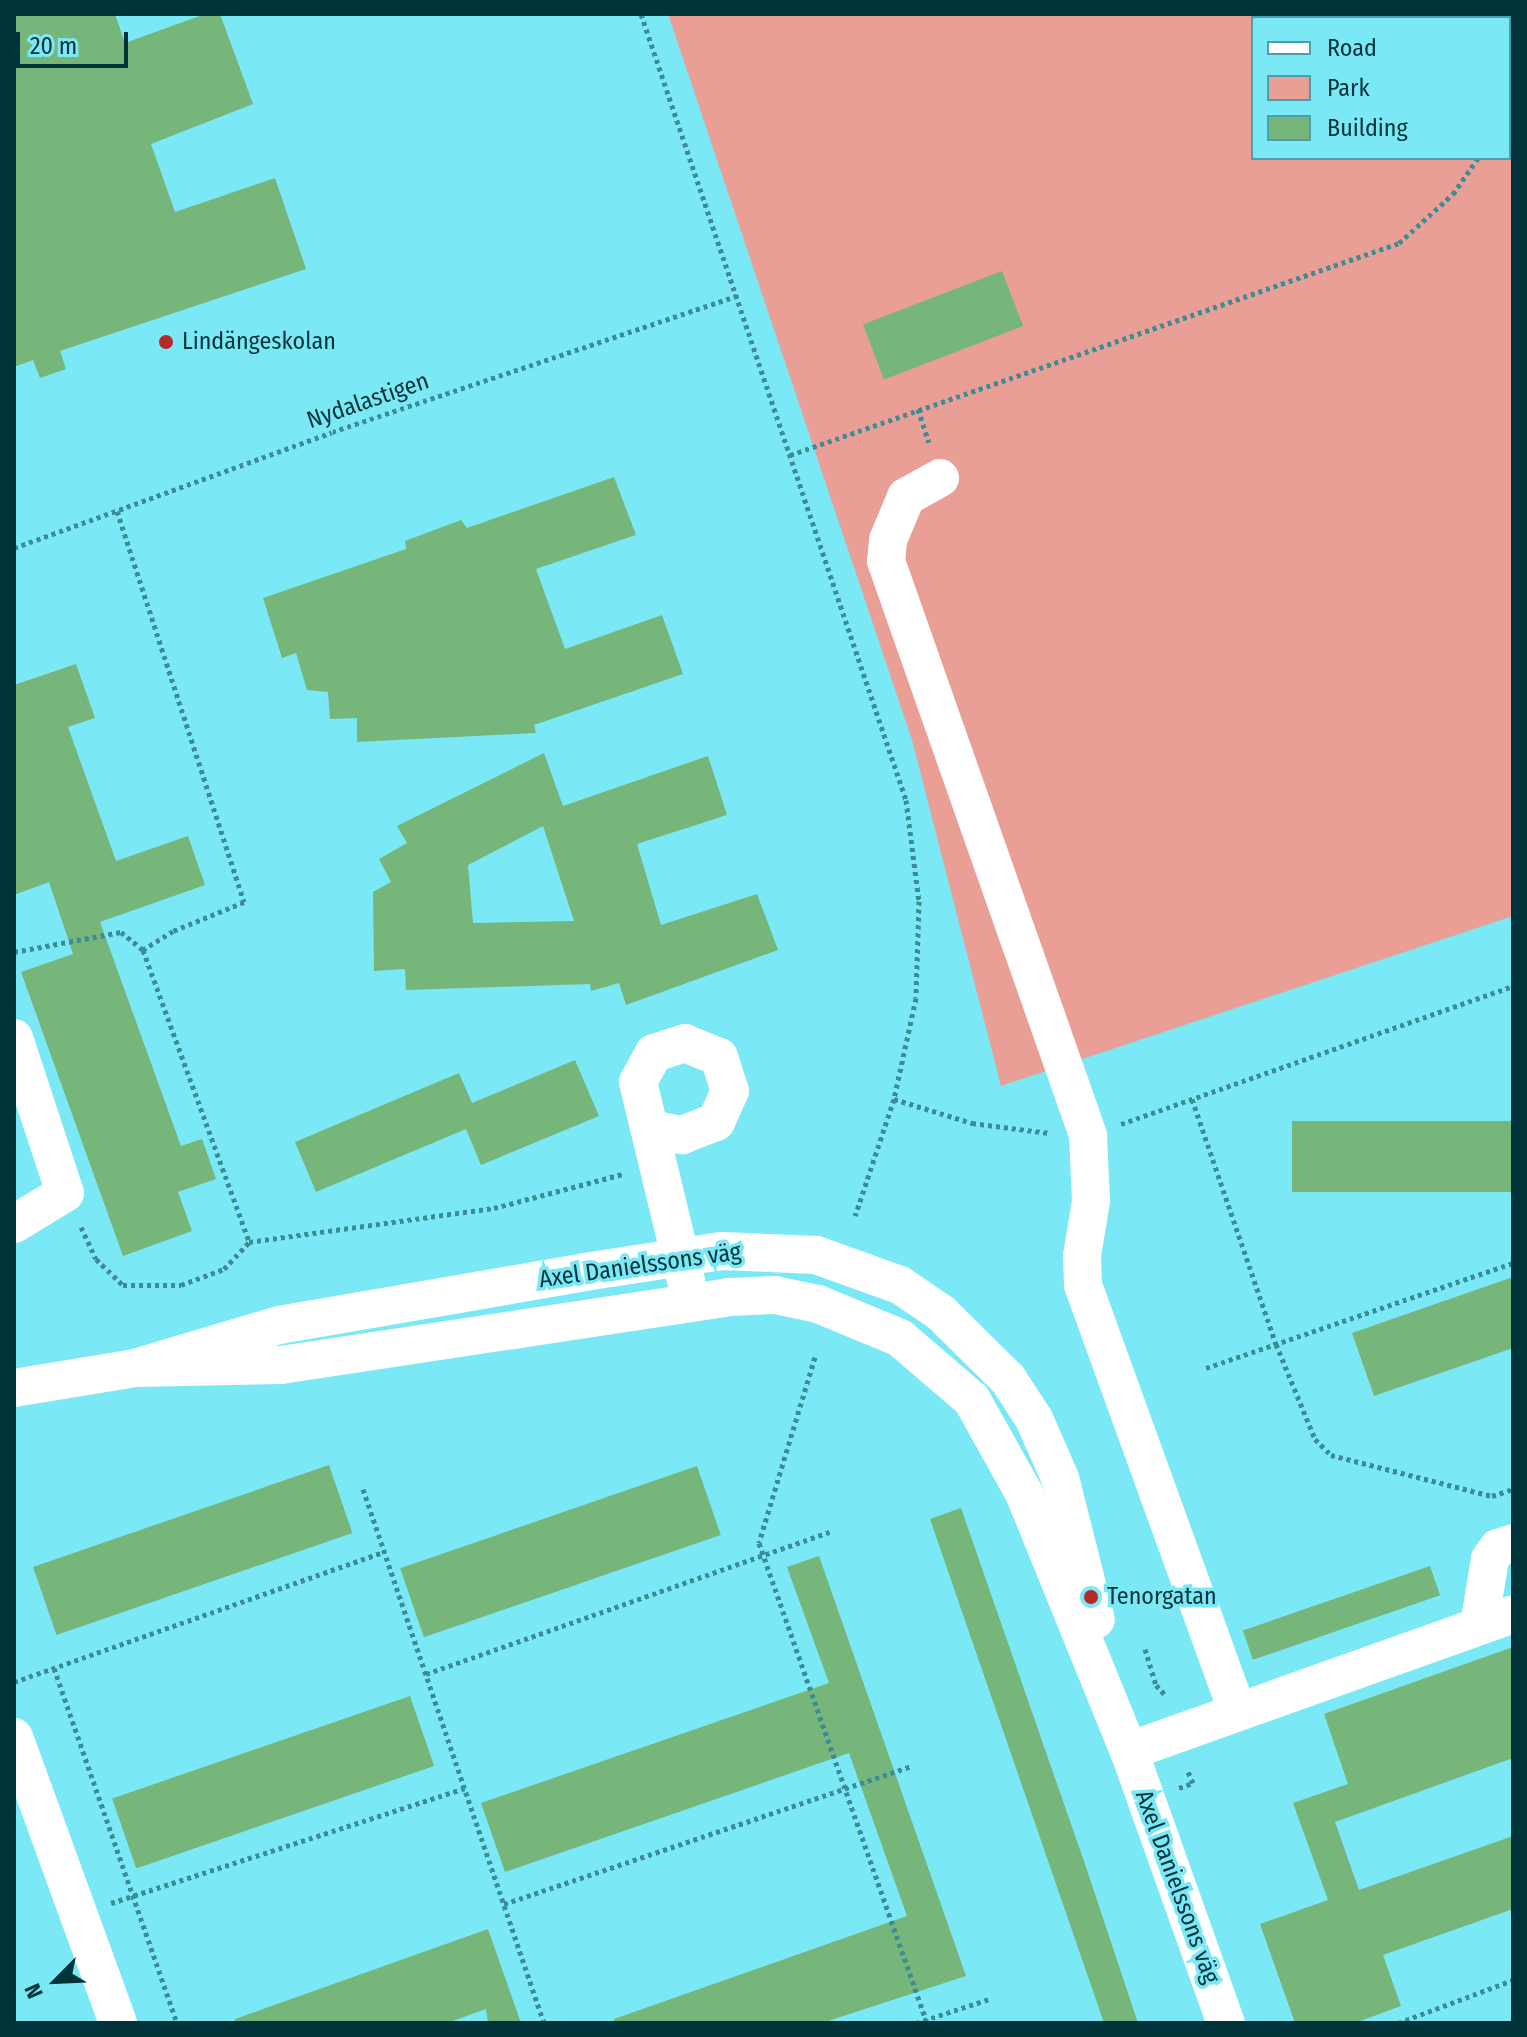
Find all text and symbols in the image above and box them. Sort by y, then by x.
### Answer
scale bar [20,16,132,66]
legend [1251,16,1511,160]
text: 20 m [30,32,77,60]
text: Road [1327,34,1377,62]
text: Park [1327,74,1370,102]
text: Building [1327,114,1408,142]
place label: Lindängeskolan [182,328,336,356]
marker: Lindängeskolan [157,333,175,351]
street label: Nydalastigen [303,367,433,435]
street label: Axel Danielssons väg [537,1238,743,1294]
place label: Tenorgatan [1107,1583,1217,1611]
marker: Tenorgatan [1082,1588,1100,1606]
street label: Axel Danielssons väg [1129,1786,1225,1988]
north arrow [16,1941,96,2021]
text: N [19,1979,49,2002]

